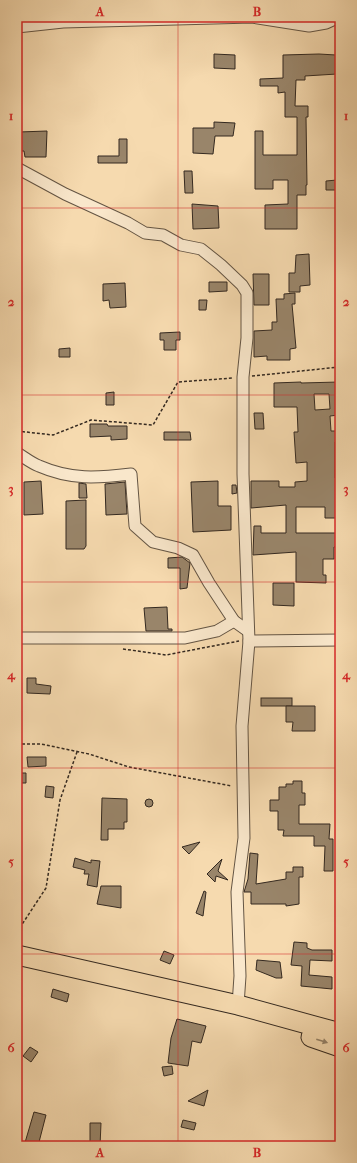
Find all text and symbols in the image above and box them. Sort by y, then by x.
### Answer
text: A [95,4,105,19]
text: B [253,4,262,19]
text: 1 [9,108,14,123]
text: 1 [344,108,349,123]
text: 2 [8,294,15,309]
text: 2 [343,294,350,309]
text: 3 [8,481,14,497]
text: 3 [343,481,349,497]
text: 4 [6,667,16,683]
text: 4 [341,667,351,683]
text: 5 [8,854,14,869]
text: 5 [343,854,349,869]
one-way arrow [316,1038,328,1044]
text: 6 [7,1040,15,1055]
text: 6 [342,1040,350,1055]
text: A [95,1145,105,1160]
text: B [253,1145,262,1160]

